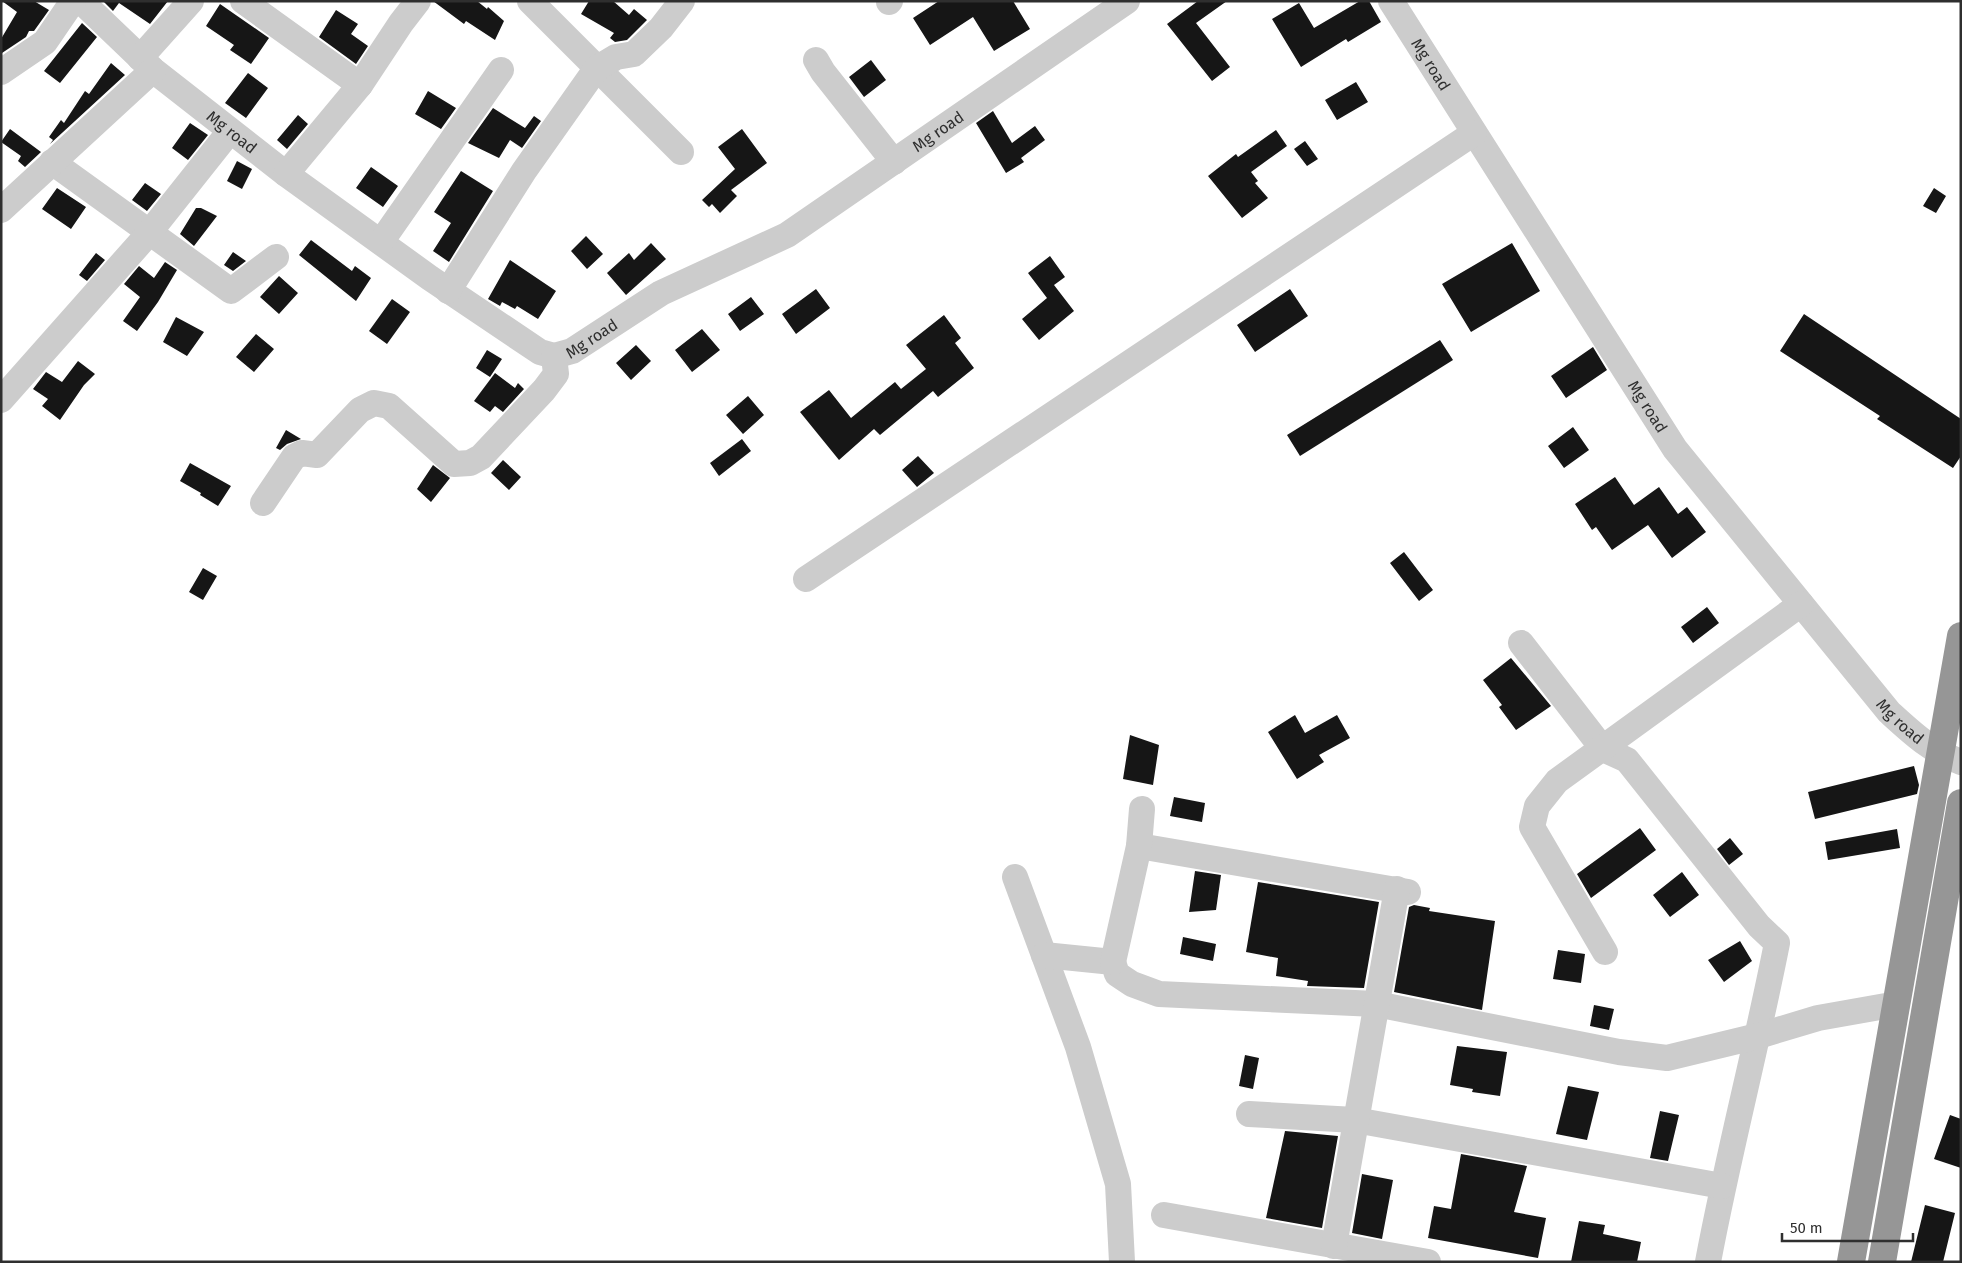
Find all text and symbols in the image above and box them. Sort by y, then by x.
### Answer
street label: Mg road [1407,35,1454,94]
street label: Mg road [203,107,260,158]
street label: Mg road [909,107,967,156]
street label: Mg road [562,315,621,363]
street label: Mg road [1624,377,1671,436]
street label: Mg road [1872,695,1928,748]
scale bar [1782,1210,1913,1242]
text: 50 m [1790,1219,1823,1237]

